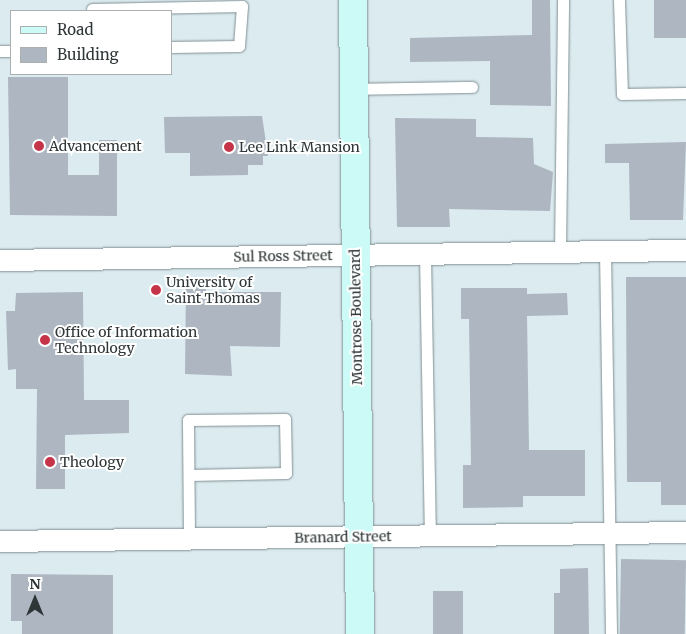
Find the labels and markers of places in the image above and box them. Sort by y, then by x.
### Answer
place label: Advancement [49,138,142,154]
place label: Lee Link Mansion [239,139,360,155]
marker: Advancement [33,140,45,152]
marker: Lee Link Mansion [223,141,235,153]
place label: University of Saint Thomas [166,274,260,306]
marker: University of Saint Thomas [150,284,162,296]
place label: Office of Information Technology [55,324,197,357]
marker: Office of Information Technology [39,334,51,346]
place label: Theology [60,454,124,470]
marker: Theology [44,456,56,468]

